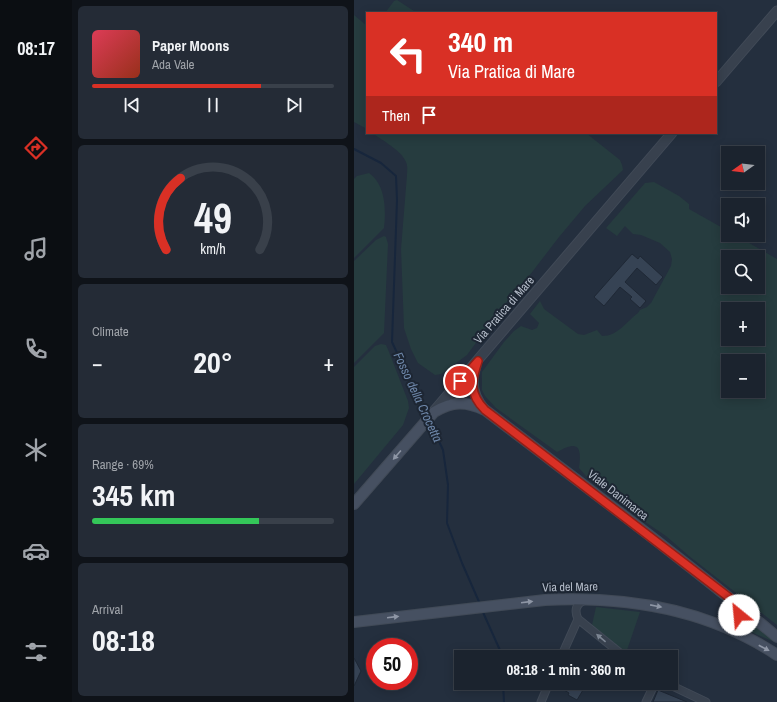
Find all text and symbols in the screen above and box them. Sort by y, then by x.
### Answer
text: 340 m [448,23,513,61]
icon: left [382,28,434,80]
text: Paper Moons [152,35,229,56]
text: 08:17 [17,36,55,61]
text: Ada Vale [152,56,194,73]
text: Via Pratica di Mare [448,59,575,84]
icon: previous [121,94,143,116]
icon: pause [202,94,224,116]
icon: next [283,94,305,116]
icon: arrive [418,104,440,126]
text: Then [382,105,410,126]
icon: directions [22,134,50,162]
north arrow [721,146,765,190]
map controls [721,146,765,398]
text: 49 [194,190,232,246]
button: sound [721,198,765,242]
icon: music [22,235,50,263]
text: km/h [200,238,226,257]
button: search [721,250,765,294]
street label: Via Pratica di Mare [470,273,538,347]
button: + [721,302,765,346]
text: Climate [92,323,129,340]
icon: phone [22,335,50,363]
text: 20° [193,342,233,382]
text: − [92,348,103,378]
text: + [323,348,334,378]
water label: Fosso della Crocetta [390,349,446,445]
button: − [721,354,765,398]
pin [443,364,477,398]
icon: arrive [449,370,471,392]
icon: climate [22,436,50,464]
one-way arrow [392,449,401,460]
text: Range · 69% [92,456,154,473]
street label: Viale Danimarca [584,466,652,524]
text: 345 km [92,475,175,515]
icon: car [22,537,50,565]
street label: Via del Mare [542,579,598,595]
position arrow [718,594,760,636]
one-way arrow [521,598,533,605]
text: Arrival [92,601,123,618]
one-way arrow [650,604,662,610]
one-way arrow [387,614,399,620]
text: 08:18 [92,620,155,660]
one-way arrow [596,634,606,643]
icon: filters [22,638,50,666]
speed limit sign: 50 [366,638,418,690]
one-way arrow [759,644,770,651]
text: 08:18 · 1 min · 360 m [507,659,625,680]

